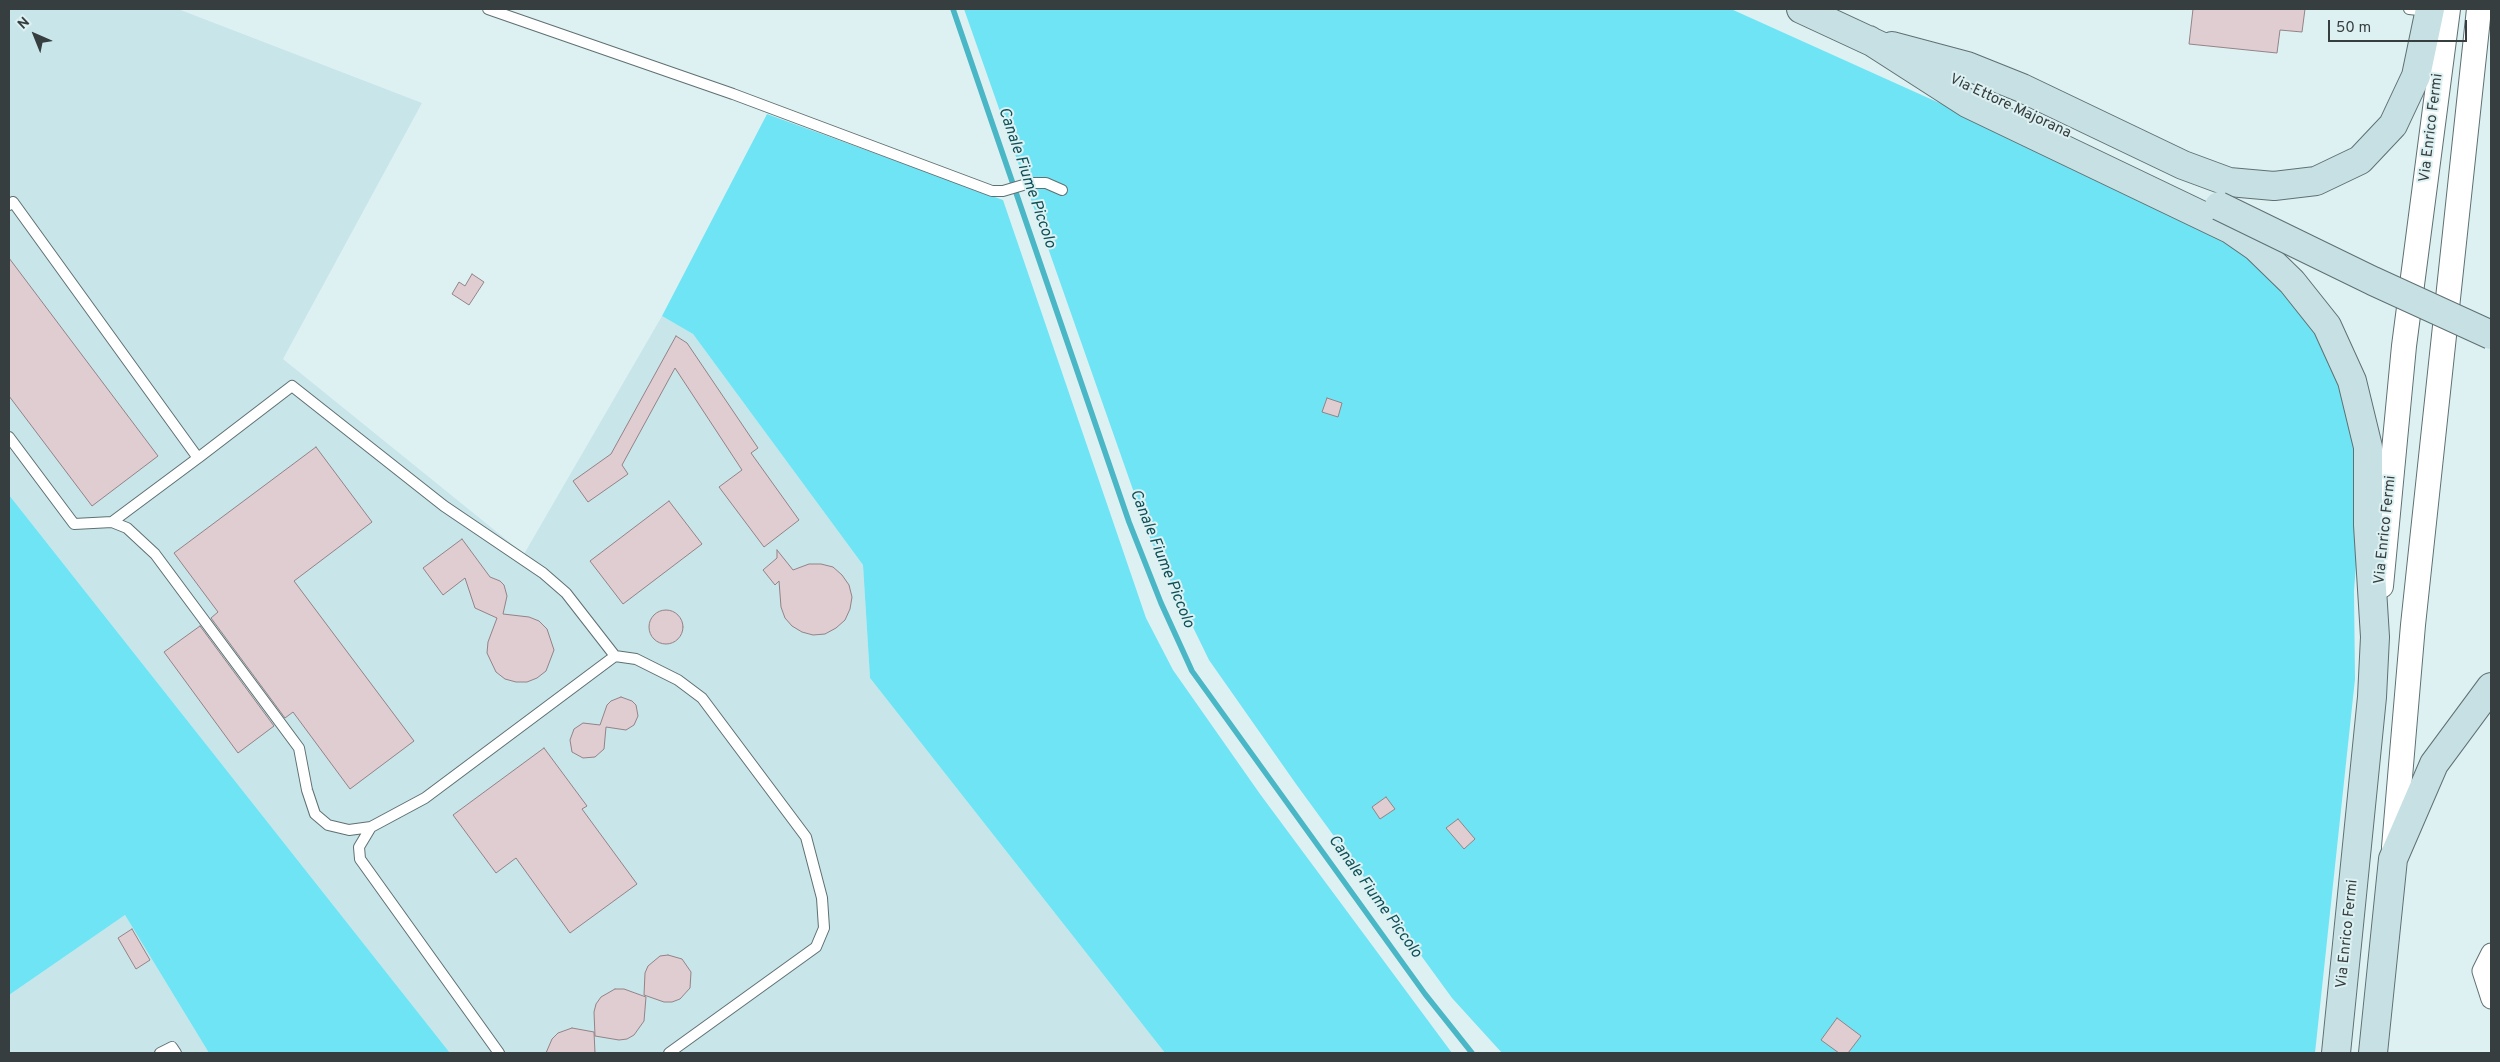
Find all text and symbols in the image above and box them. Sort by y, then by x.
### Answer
north arrow [10,10,60,60]
scale bar [2330,10,2469,42]
text: N [15,14,34,33]
text: 50 m [2336,19,2371,38]
street label: Via Ettore Majorana [1946,71,2074,143]
street label: Via Enrico Fermi [2416,73,2448,183]
water label: Canale Fiume Piccolo [993,105,1059,251]
street label: Via Enrico Fermi [2371,475,2401,585]
water label: Canale Fiume Piccolo [1124,487,1198,631]
water label: Canale Fiume Piccolo [1323,832,1425,962]
street label: Via Enrico Fermi [2333,879,2363,989]

